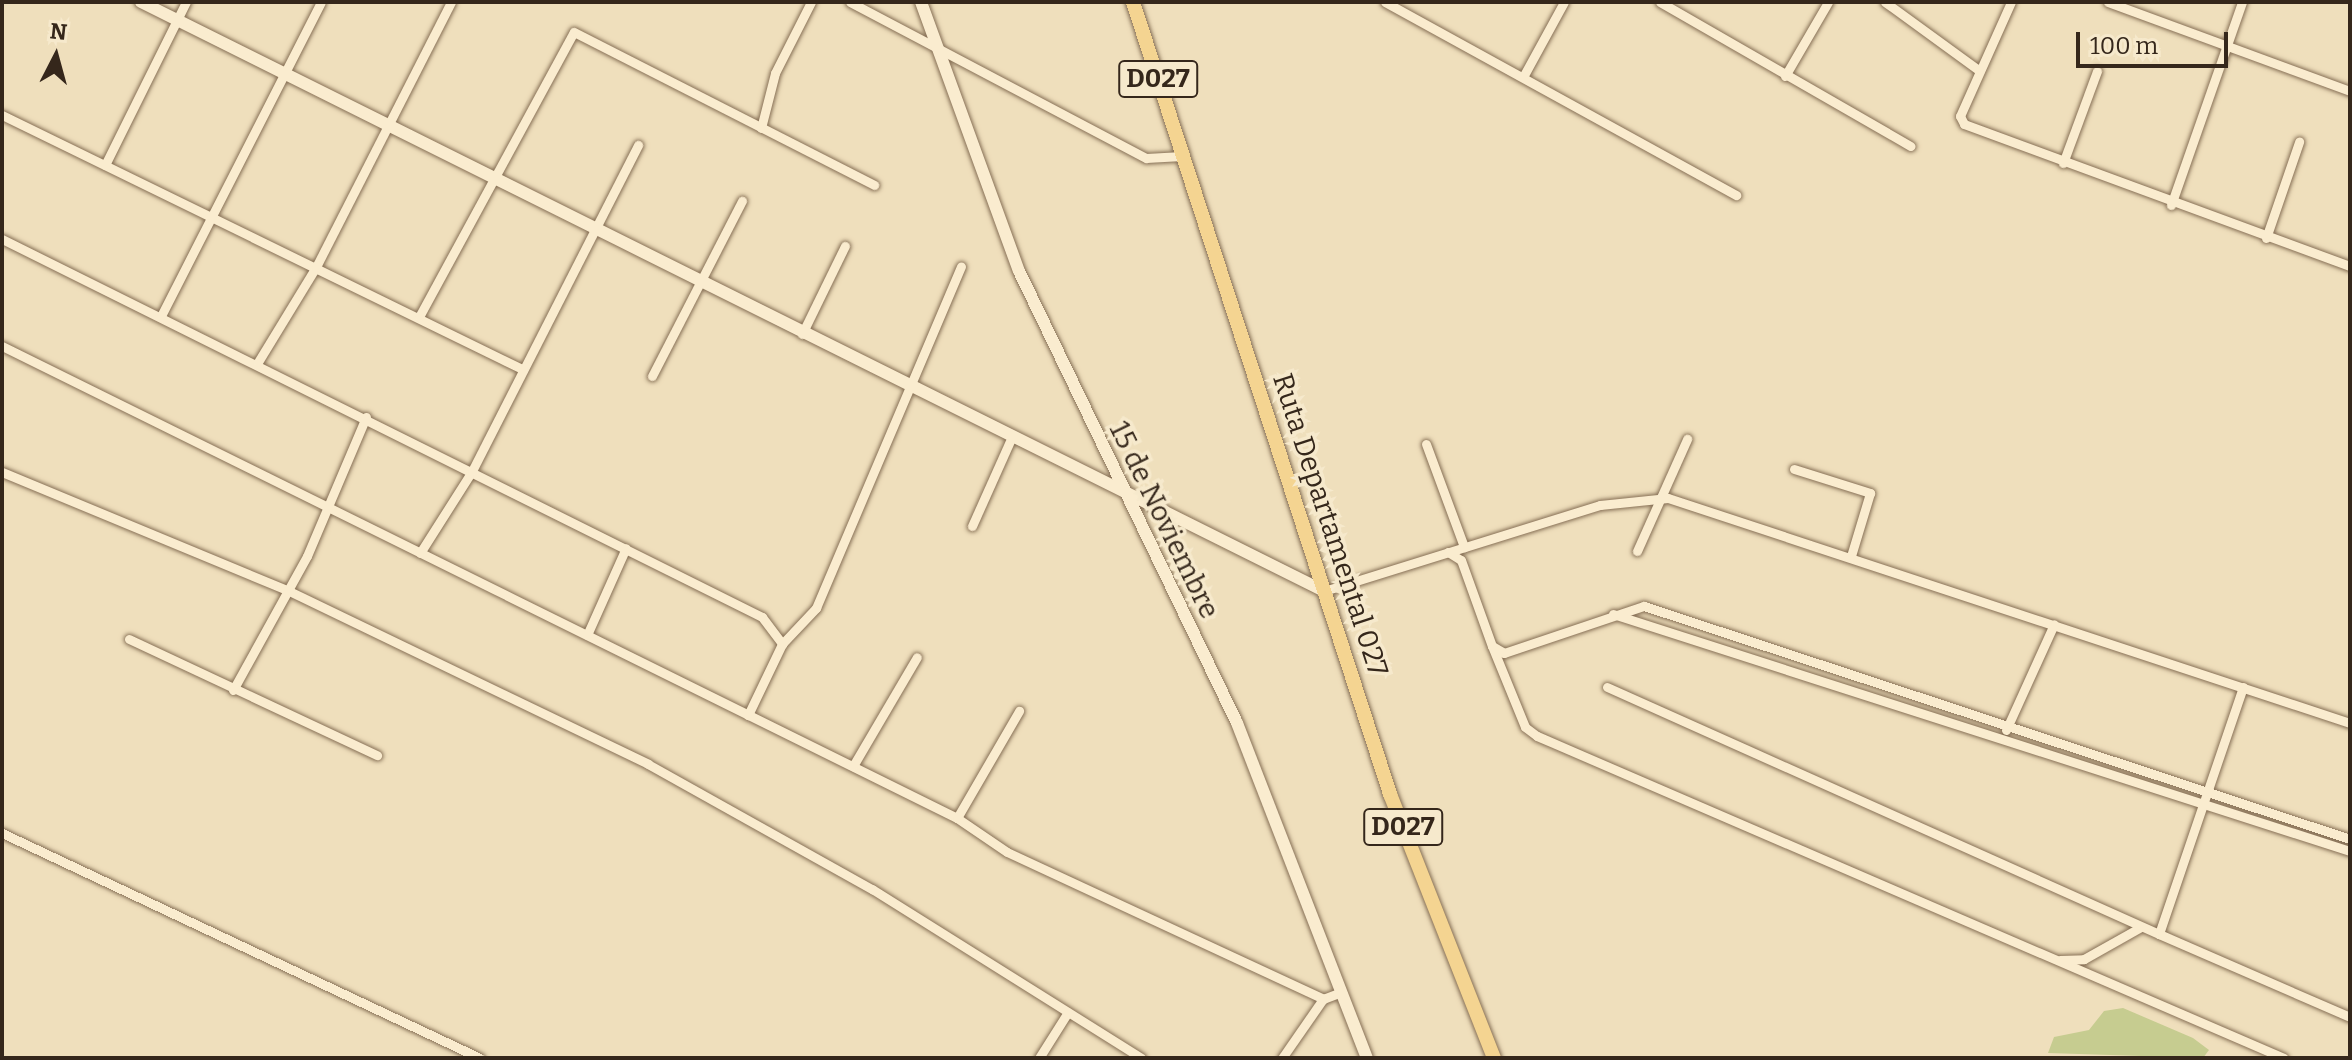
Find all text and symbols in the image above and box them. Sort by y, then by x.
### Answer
north arrow [16,16,96,96]
scale bar [2080,16,2232,66]
text: N [49,17,68,46]
text: 100 m [2090,32,2158,60]
road number: D027 [1118,57,1198,101]
street label: Ruta Departamental 027 [1265,369,1395,681]
street label: 15 de Noviembre [1102,416,1226,624]
road number: D027 [1363,805,1443,849]

